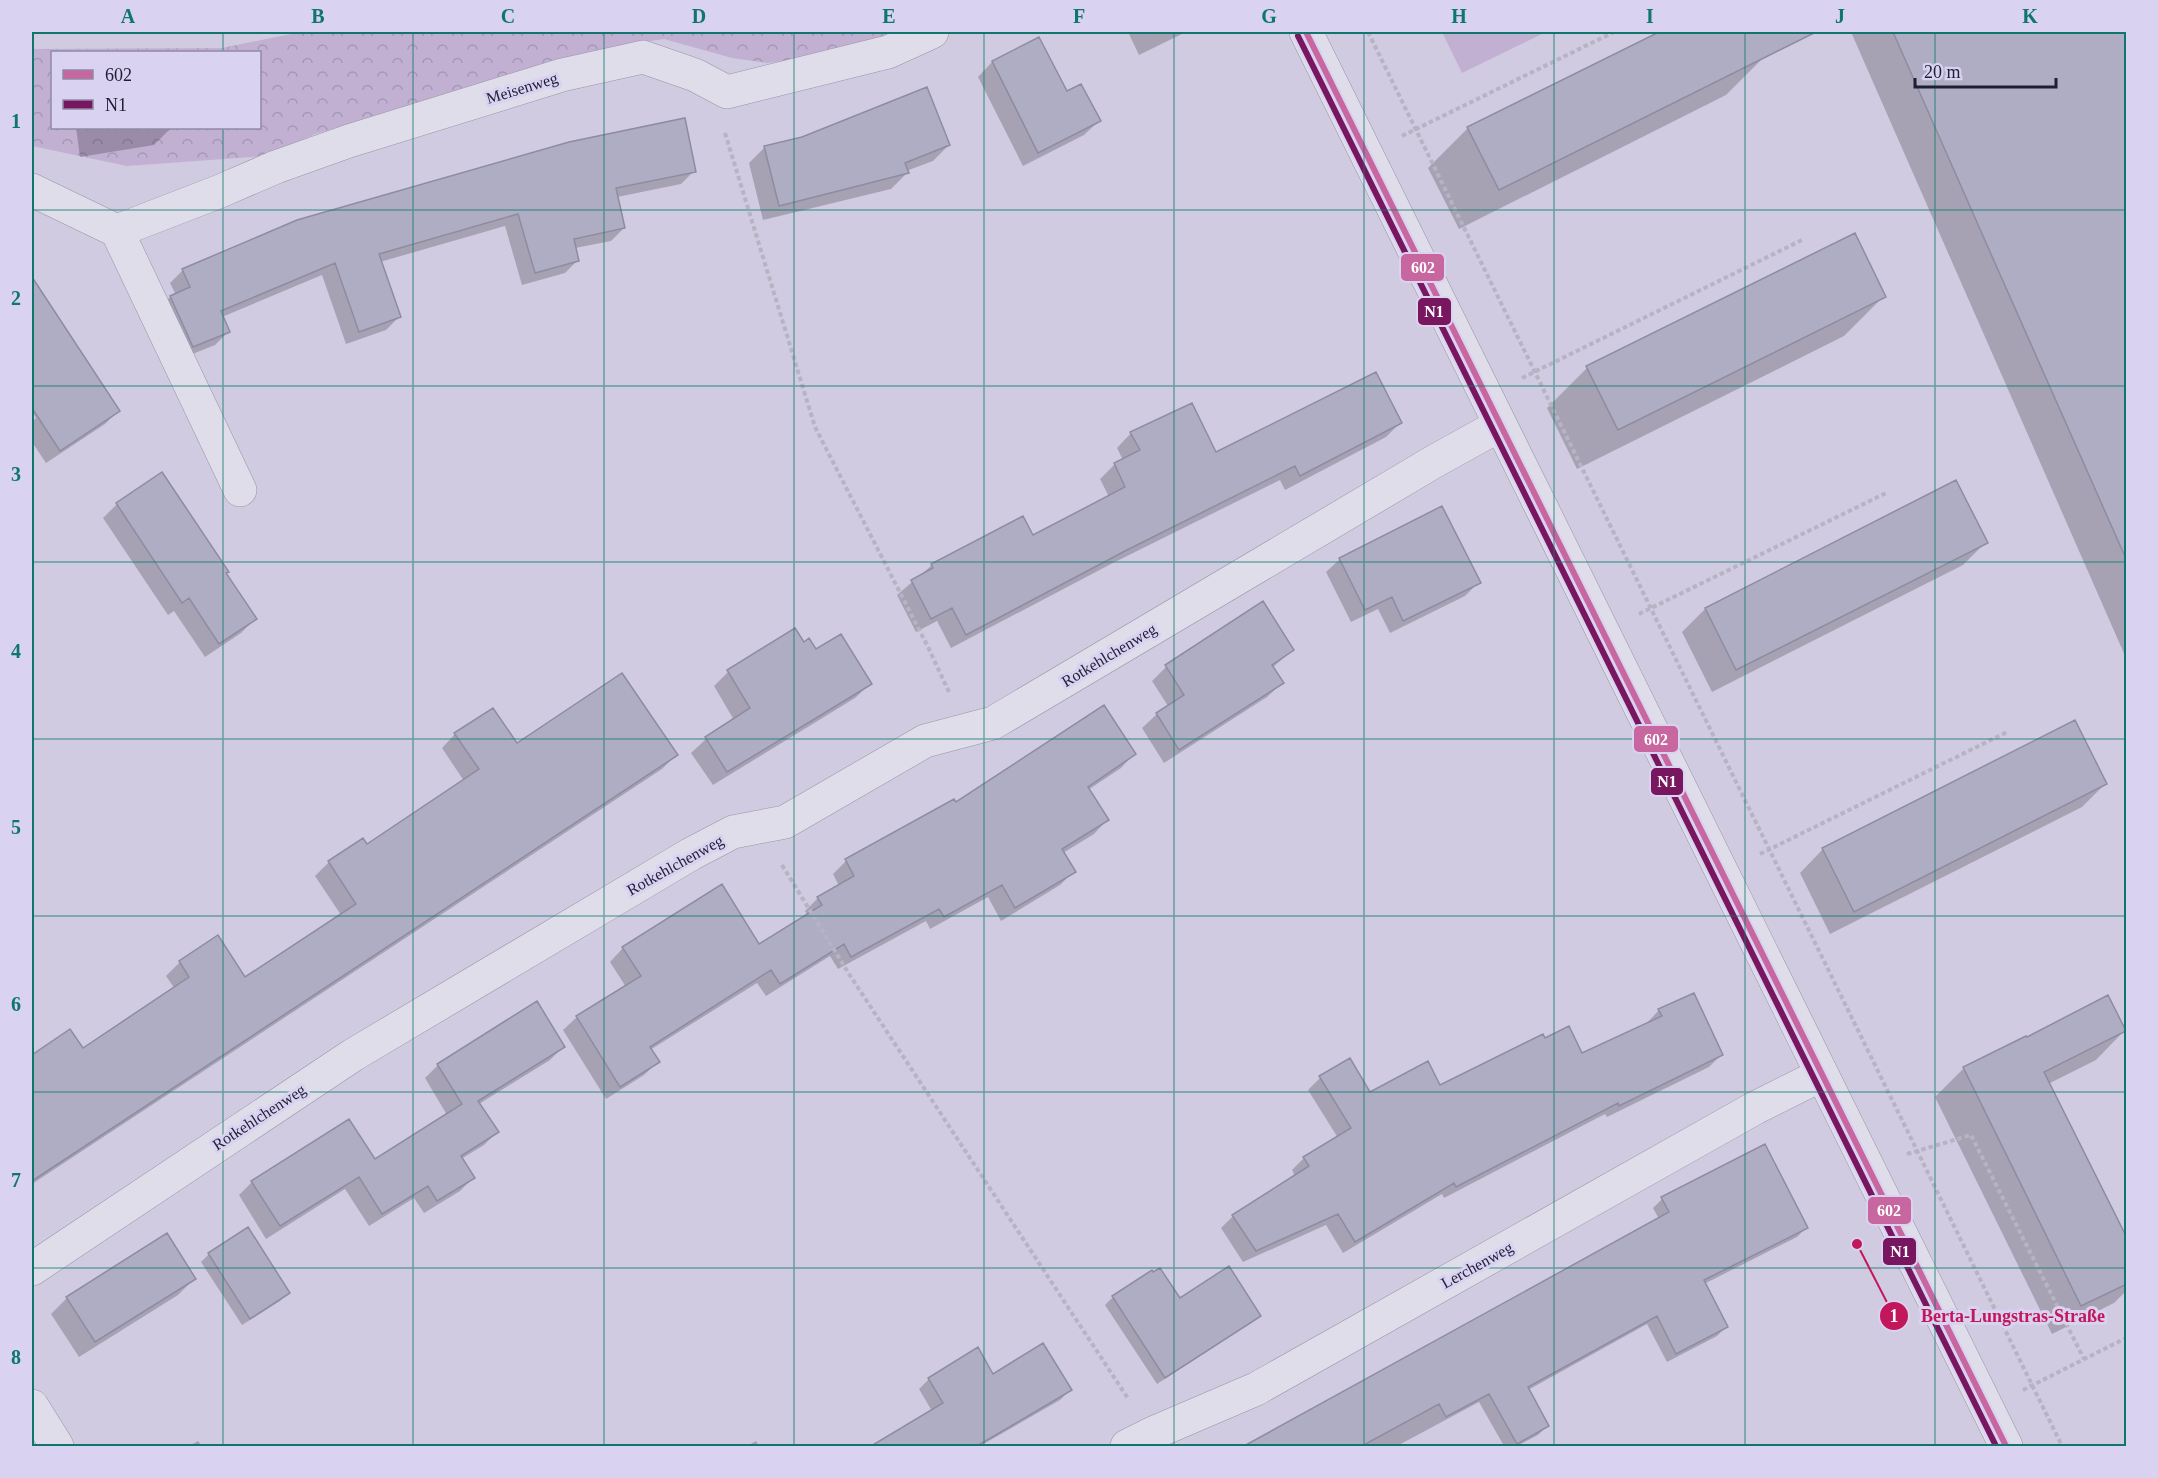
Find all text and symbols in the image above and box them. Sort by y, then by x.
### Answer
text: A [121,5,136,27]
text: B [311,5,325,27]
text: C [501,5,515,27]
text: D [692,5,706,27]
text: E [882,5,896,27]
text: F [1073,5,1085,27]
text: G [1261,5,1277,27]
text: H [1451,5,1467,27]
text: I [1646,5,1654,27]
text: J [1835,5,1845,27]
text: K [2022,5,2038,27]
legend [51,51,261,129]
scale bar [1915,51,2056,89]
text: 20 m [1924,62,1961,82]
text: 602 [105,65,132,85]
street label: Meisenweg [484,69,560,108]
text: N1 [105,95,127,115]
text: 1 [11,110,21,132]
line badge: 602 [1400,253,1445,282]
text: 602 [1411,259,1435,276]
text: 2 [11,287,21,309]
line badge: N1 [1417,297,1452,326]
text: N1 [1424,303,1444,320]
text: 3 [11,463,21,485]
street label: Rotkehlchenweg [1059,620,1160,691]
text: 4 [11,640,21,662]
line badge: 602 [1633,725,1679,753]
text: 602 [1644,731,1668,748]
line badge: N1 [1650,767,1684,796]
text: N1 [1657,773,1677,790]
text: 5 [11,816,21,838]
street label: Rotkehlchenweg [624,831,727,899]
text: 6 [11,993,21,1015]
street label: Rotkehlchenweg [209,1081,309,1154]
text: 7 [11,1169,21,1191]
line badge: 602 [1867,1196,1912,1225]
text: 602 [1877,1202,1901,1219]
line badge: N1 [1882,1237,1917,1266]
street label: Lerchenweg [1438,1238,1516,1292]
text: N1 [1890,1243,1910,1260]
callout: Berta-Lungstras-Straße [1879,1298,2117,1334]
text: 1 [1890,1306,1899,1326]
text: Berta-Lungstras-Straße [1921,1306,2105,1326]
text: 8 [11,1346,21,1368]

